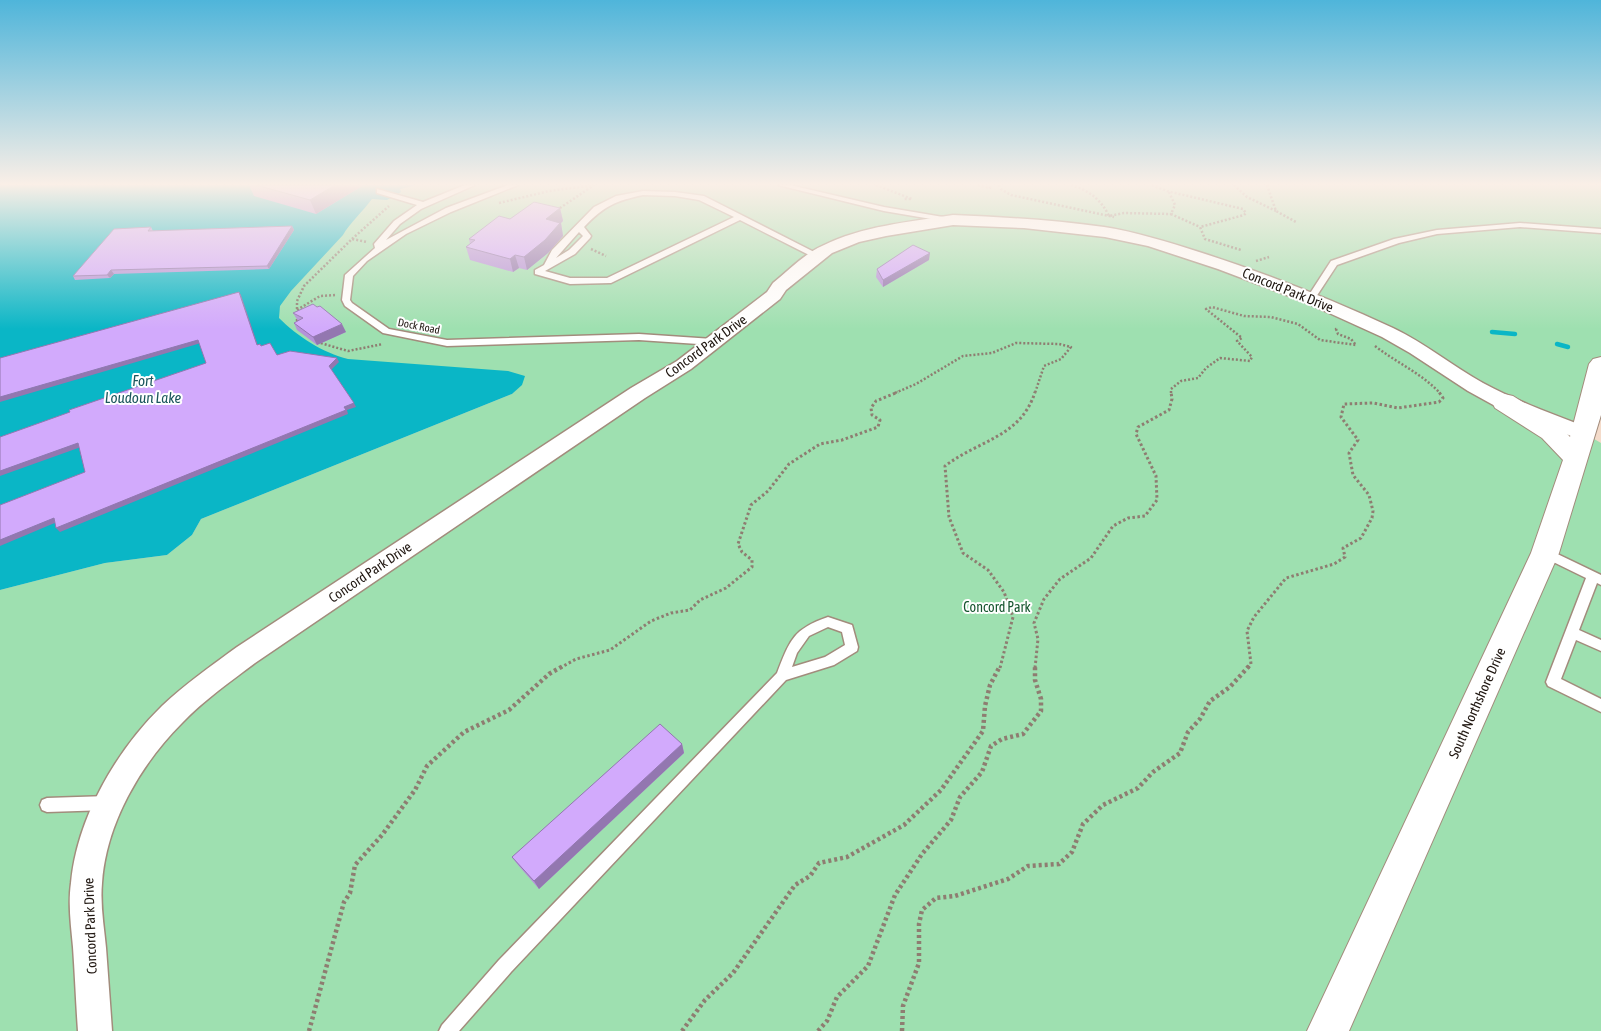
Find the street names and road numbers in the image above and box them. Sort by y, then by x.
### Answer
street label: Concord Park Drive [1240,264,1336,316]
street label: Concord Park Drive [662,311,750,381]
street label: Dock Road [397,316,441,336]
street label: Concord Park Drive [325,538,415,606]
street label: South Northshore Drive [1445,645,1509,761]
street label: Concord Park Drive [80,877,100,975]

